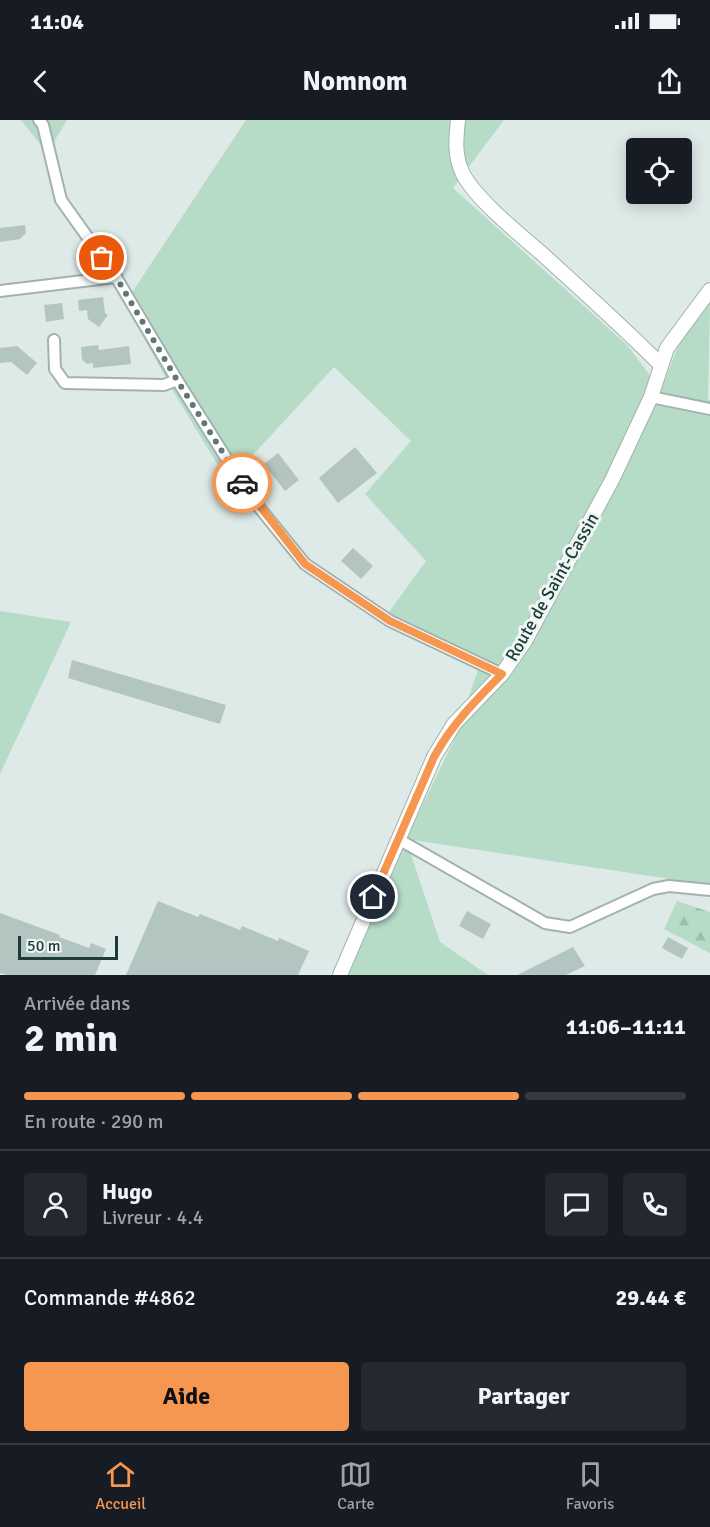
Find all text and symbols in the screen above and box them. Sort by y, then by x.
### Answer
text: 11:04 [30,8,84,35]
icon: back [24,65,57,98]
text: Nomnom [302,65,408,98]
icon: share [653,65,686,98]
map controls [626,138,692,204]
button: locate [626,138,692,204]
pin [76,232,127,283]
icon: bag [85,241,118,274]
courier [212,453,272,513]
icon: car [226,467,259,500]
street label: Route de Saint-Cassin [500,509,604,665]
pin [347,871,398,922]
icon: home [356,880,389,913]
scale bar [18,933,118,960]
text: 50 m [27,936,61,956]
text: Arrivée dans [24,991,130,1016]
text: 11:06–11:11 [566,1013,686,1040]
text: 2 min [24,1014,118,1062]
text: En route · 290 m [24,1109,163,1134]
button: person [24,1173,87,1236]
button: chat [545,1173,608,1236]
button: phone [623,1173,686,1236]
text: Hugo [102,1178,152,1205]
text: Livreur · 4.4 [102,1205,203,1230]
text: Commande #4862 [24,1284,196,1311]
text: 29.44 € [615,1284,686,1311]
button: Aide [24,1362,349,1431]
button: Partager [361,1362,686,1431]
tab: Accueil [96,1458,146,1514]
tab: Carte [337,1458,375,1514]
tab: Favoris [566,1458,614,1514]

